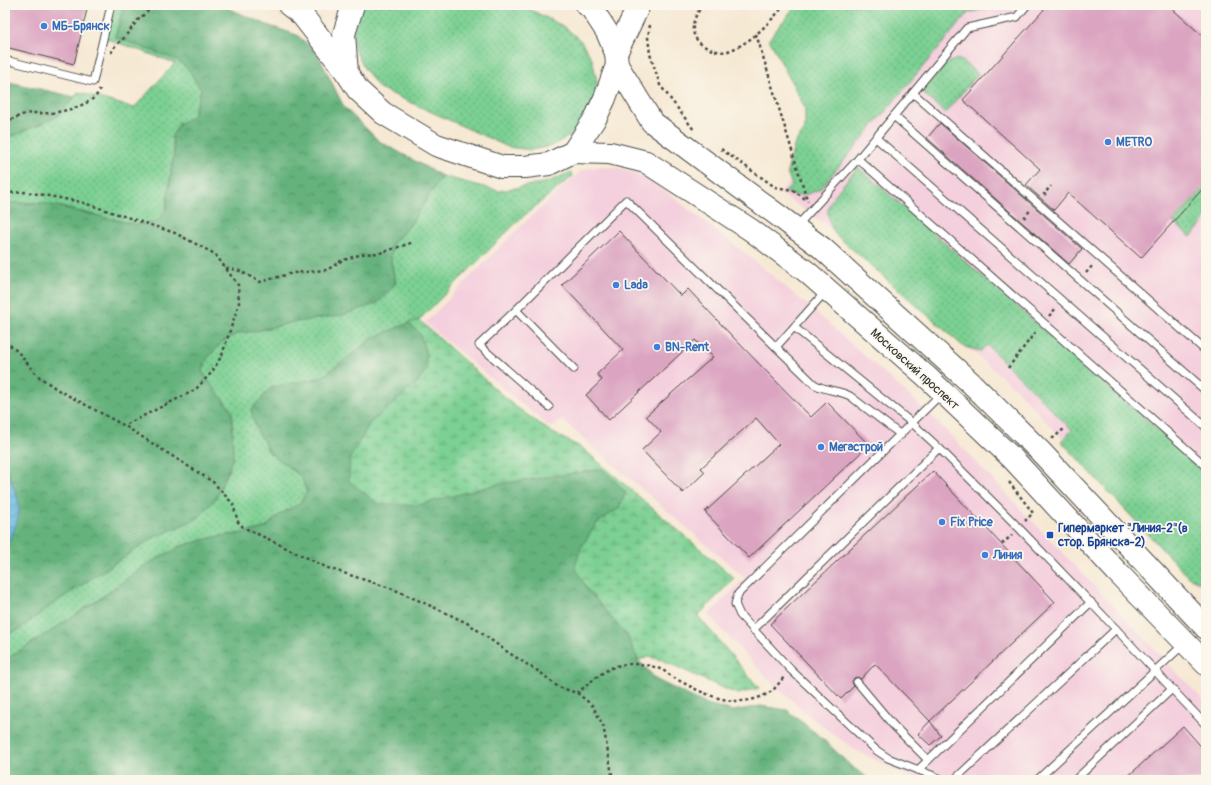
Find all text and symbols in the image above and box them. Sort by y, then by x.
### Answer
place label: МБ-Брянск [52,19,111,34]
marker: МБ-Брянск [39,21,49,31]
place label: METRO [1116,135,1152,150]
marker: METRO [1103,137,1113,147]
place label: Lada [624,278,648,293]
marker: Lada [611,280,621,290]
street label: Московский проспект [867,326,962,413]
place label: BN-Rent [665,340,710,355]
marker: BN-Rent [652,342,662,352]
place label: Мегастрой [829,440,883,455]
marker: Мегастрой [816,442,826,452]
place label: Fix Price [950,515,994,530]
marker: Fix Price [937,517,947,527]
place label: Гипермаркет "Линия-2"(в стор. Брянска-2) [1057,521,1188,550]
marker: Гипермаркет "Линия-2"(в стор. Брянска-2) [1045,530,1055,540]
place label: Линия [992,548,1023,563]
marker: Линия [980,550,990,560]

